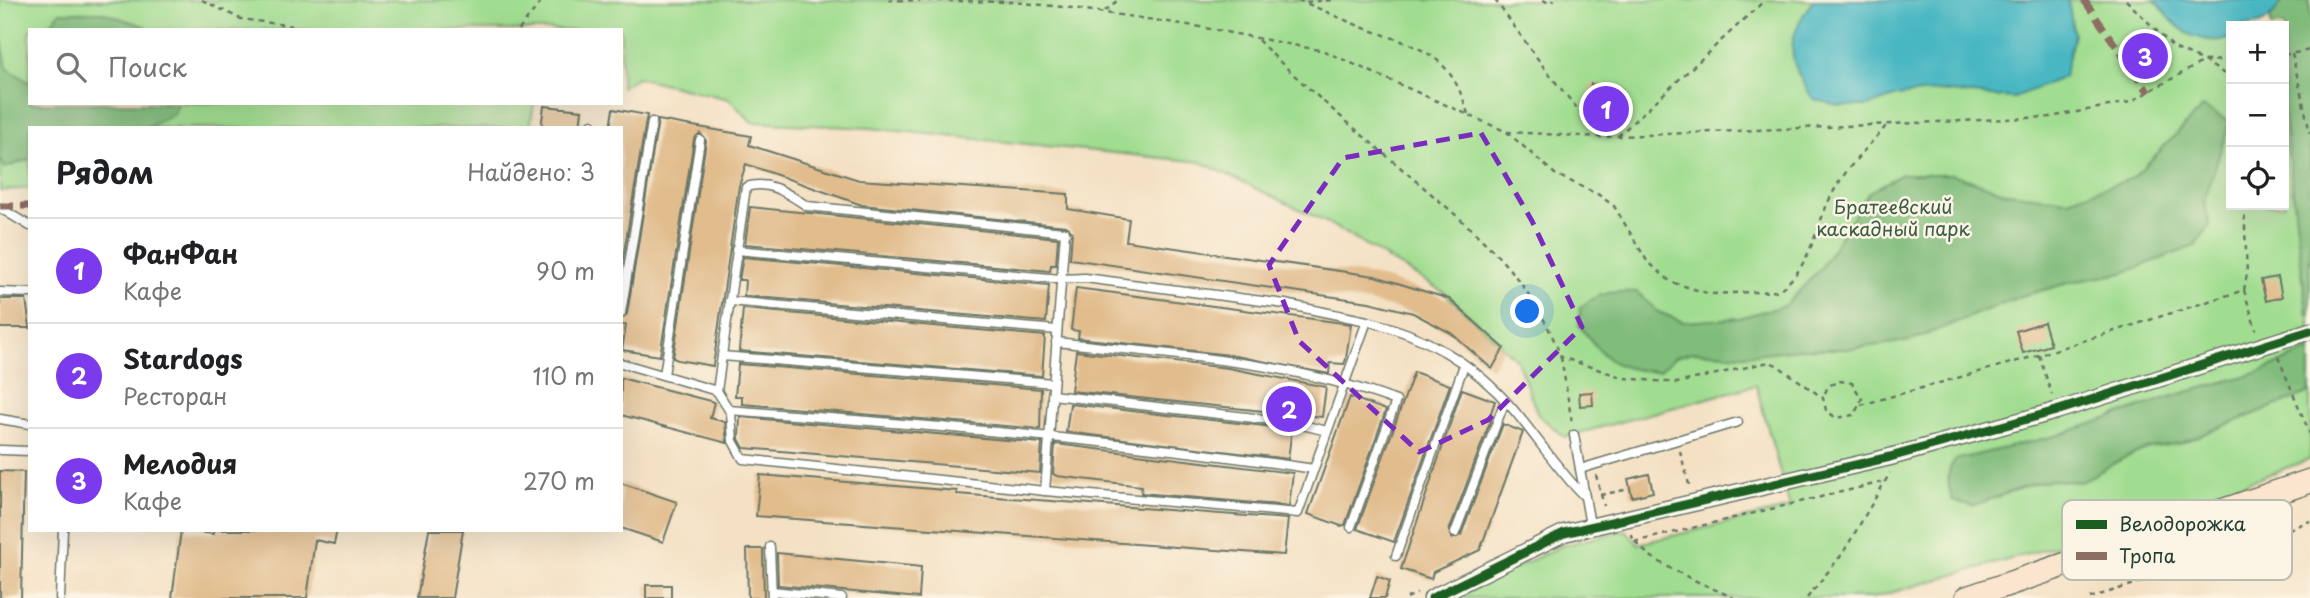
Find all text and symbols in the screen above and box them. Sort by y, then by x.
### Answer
map controls [2226,21,2289,210]
button: + [2226,21,2289,84]
search box [28,28,623,105]
pin: 3 [2122,30,2168,82]
text: Поиск [108,47,187,86]
icon: search [52,48,90,86]
pin: 1 [1583,83,1629,135]
button: − [2226,84,2289,147]
button: locate [2226,147,2289,210]
text: Рядом [56,149,154,194]
text: Найдено: 3 [467,154,595,189]
park label: Братеевский каскадный парк [1816,192,1970,242]
text: ФанФан [123,234,238,273]
text: 1 [74,253,85,288]
text: 90 m [536,253,595,288]
text: Кафе [123,273,182,308]
your location [1510,294,1544,328]
text: Stardogs [123,339,243,378]
text: 2 [71,358,87,393]
text: 110 m [533,358,595,393]
text: Ресторан [123,378,227,413]
pin: 2 [1266,383,1312,435]
text: Мелодия [123,444,237,483]
text: 3 [71,463,87,498]
text: 270 m [523,463,595,498]
text: Кафе [123,483,182,518]
legend [2062,500,2292,580]
text: Велодорожка [2119,509,2246,537]
text: Тропа [2119,541,2176,569]

